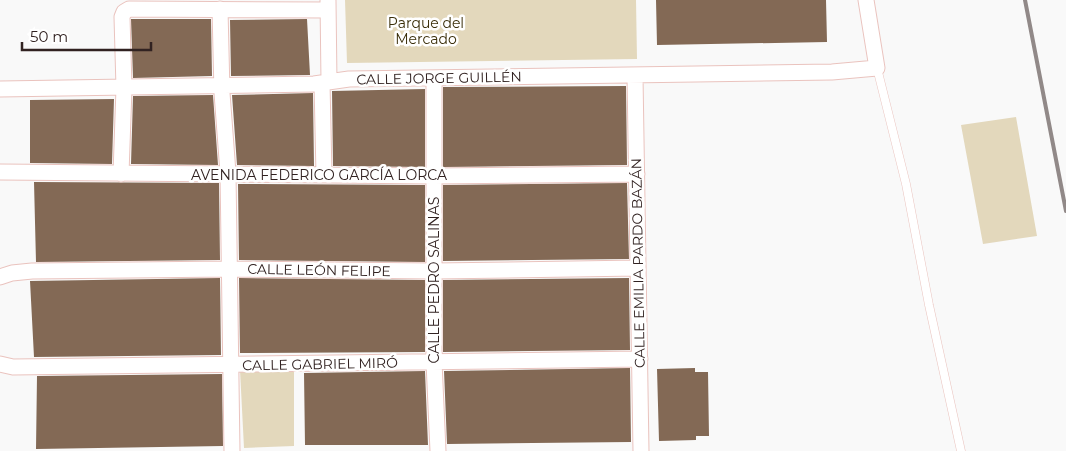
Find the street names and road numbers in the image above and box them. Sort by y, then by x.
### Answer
street label: CALLE JORGE GUILLÉN [356,68,522,88]
street label: CALLE EMILIA PARDO BAZÁN [627,158,649,368]
street label: AVENIDA FEDERICO GARCÍA LORCA [191,166,448,184]
street label: CALLE PEDRO SALINAS [425,197,443,363]
street label: CALLE LEÓN FELIPE [247,260,391,280]
street label: CALLE GABRIEL MIRÓ [242,354,398,374]

